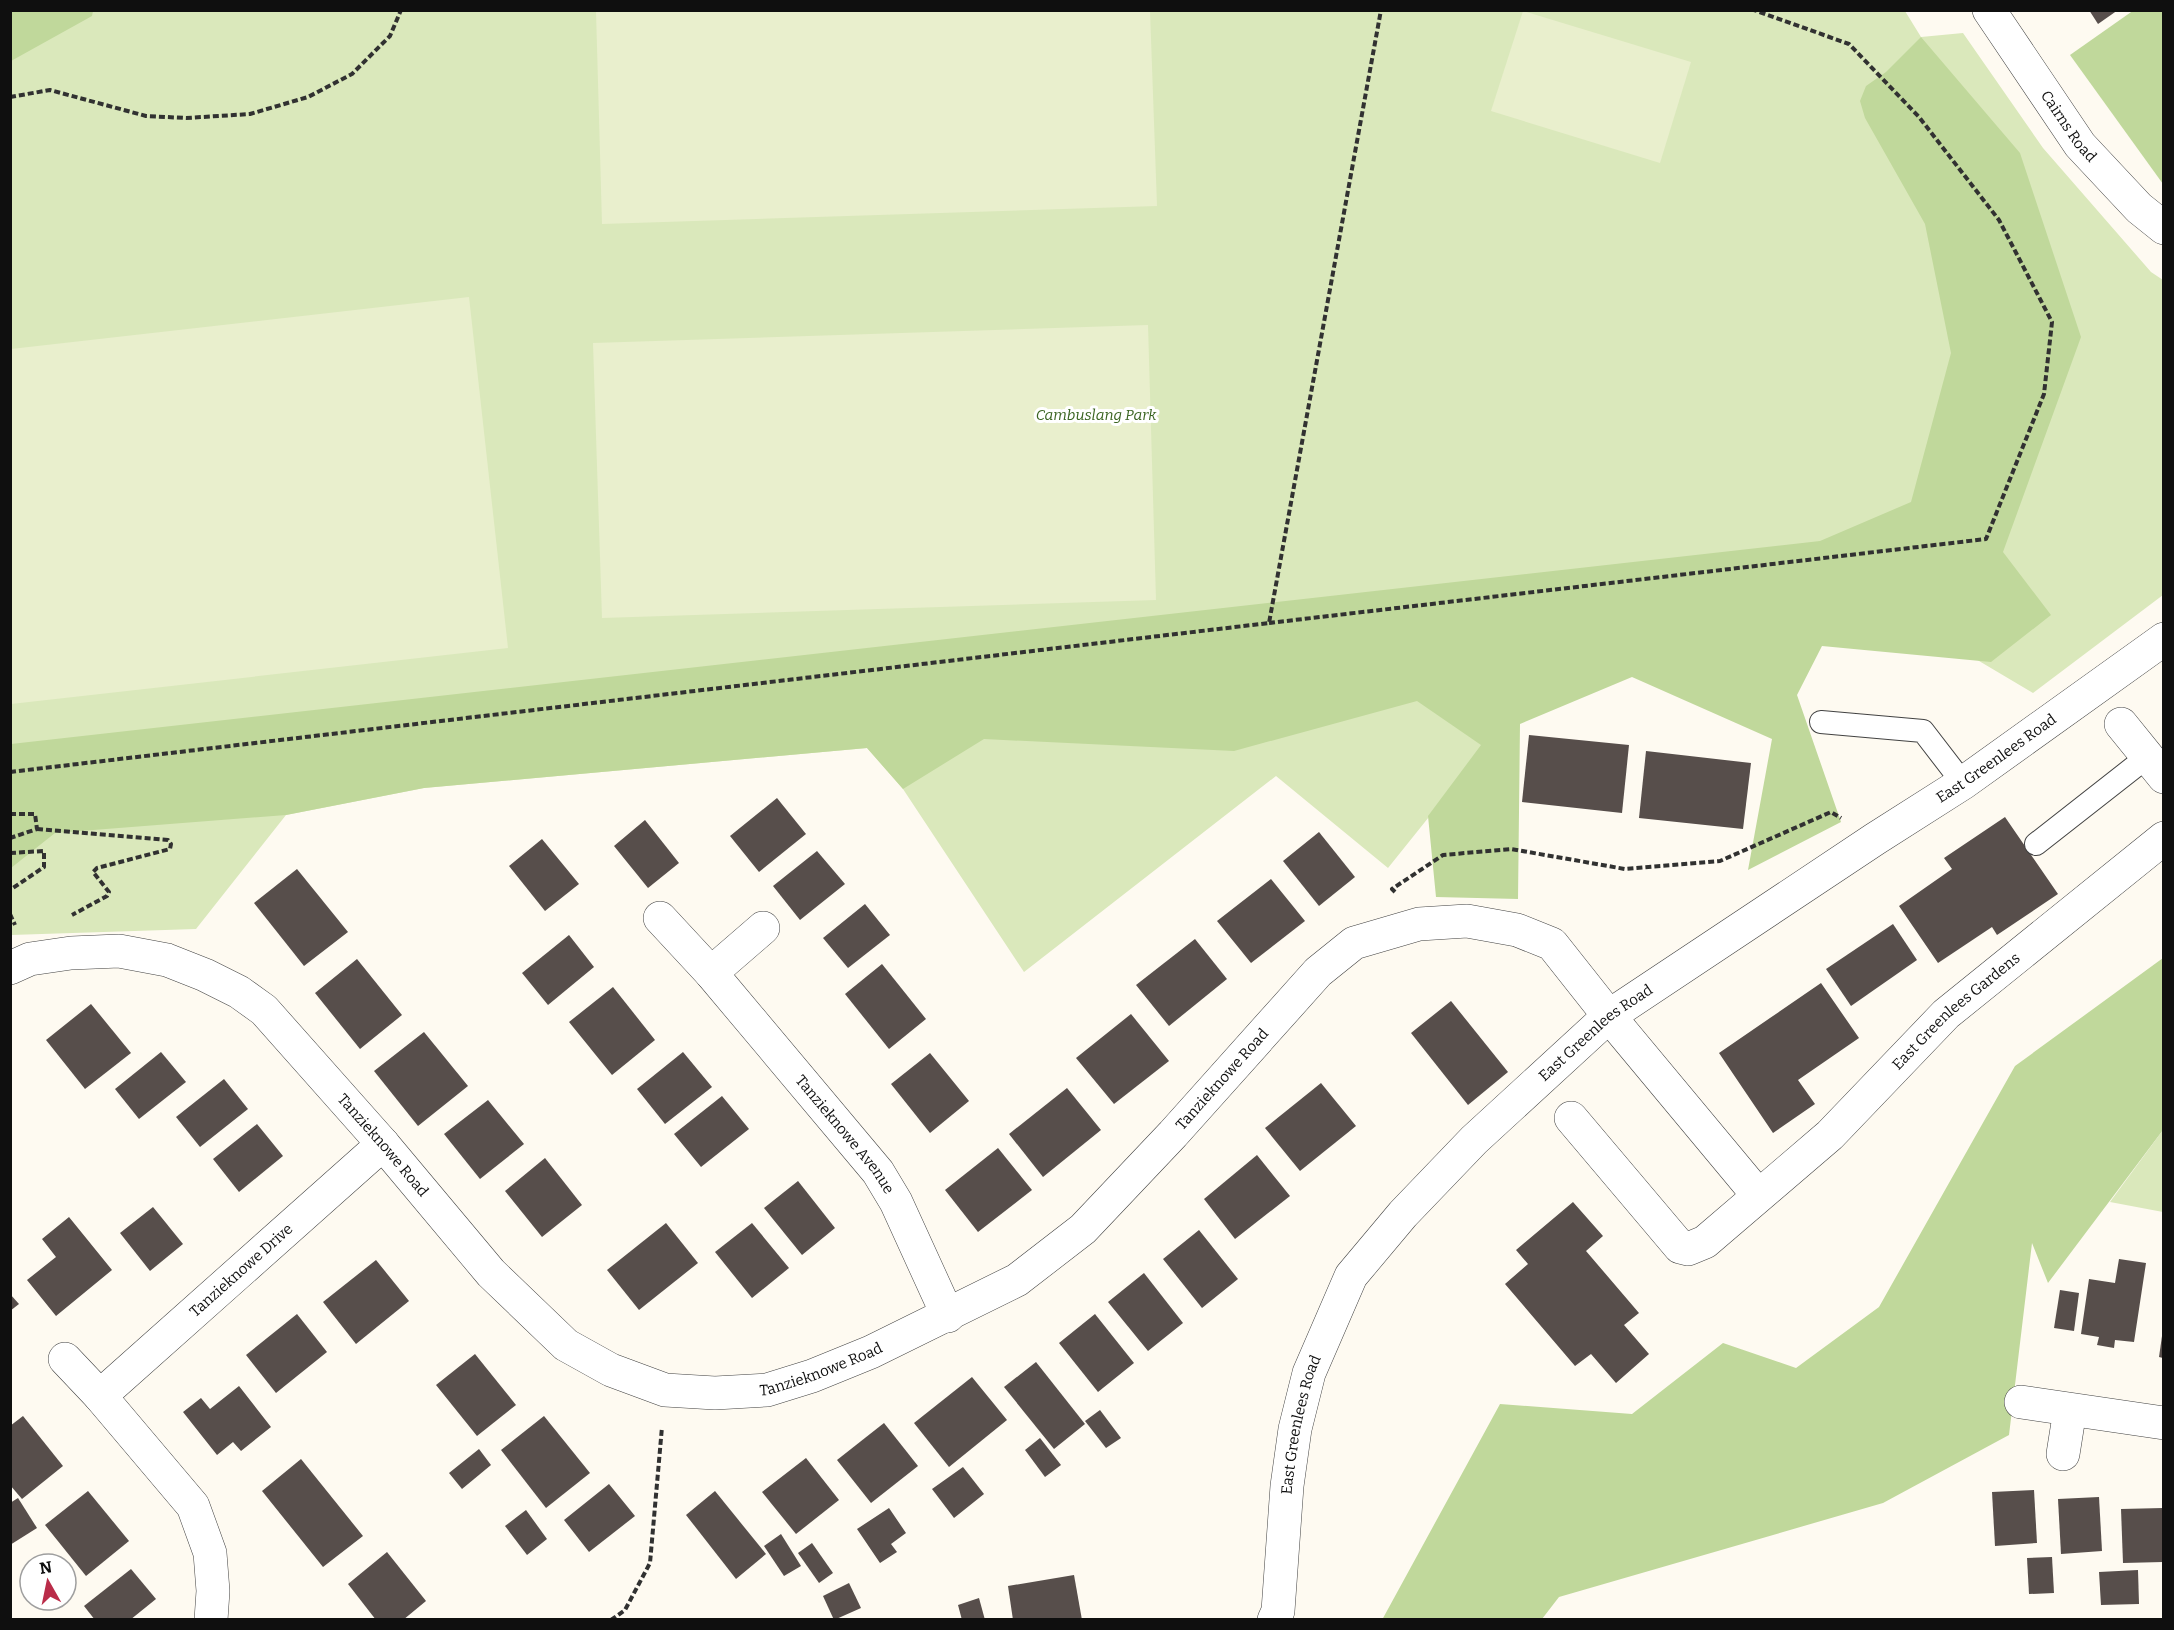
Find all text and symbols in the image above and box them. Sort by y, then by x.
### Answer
street label: Cairns Road [2037,87,2100,166]
park label: Cambuslang Park [1036,406,1157,424]
street label: East Greenlees Road [1933,710,2060,807]
street label: East Greenlees Gardens [1888,949,2024,1074]
street label: East Greenlees Road [1535,981,1656,1085]
street label: Tanzieknowe Road [1172,1025,1272,1134]
street label: Tanzieknowe Avenue [792,1072,898,1197]
street label: Tanzieknowe Road [334,1090,432,1200]
street label: Tanzieknowe Drive [186,1220,296,1321]
street label: Tanzieknowe Road [759,1339,885,1399]
street label: East Greenlees Road [1277,1352,1325,1495]
north arrow [18,1552,78,1612]
text: N [38,1557,53,1578]

